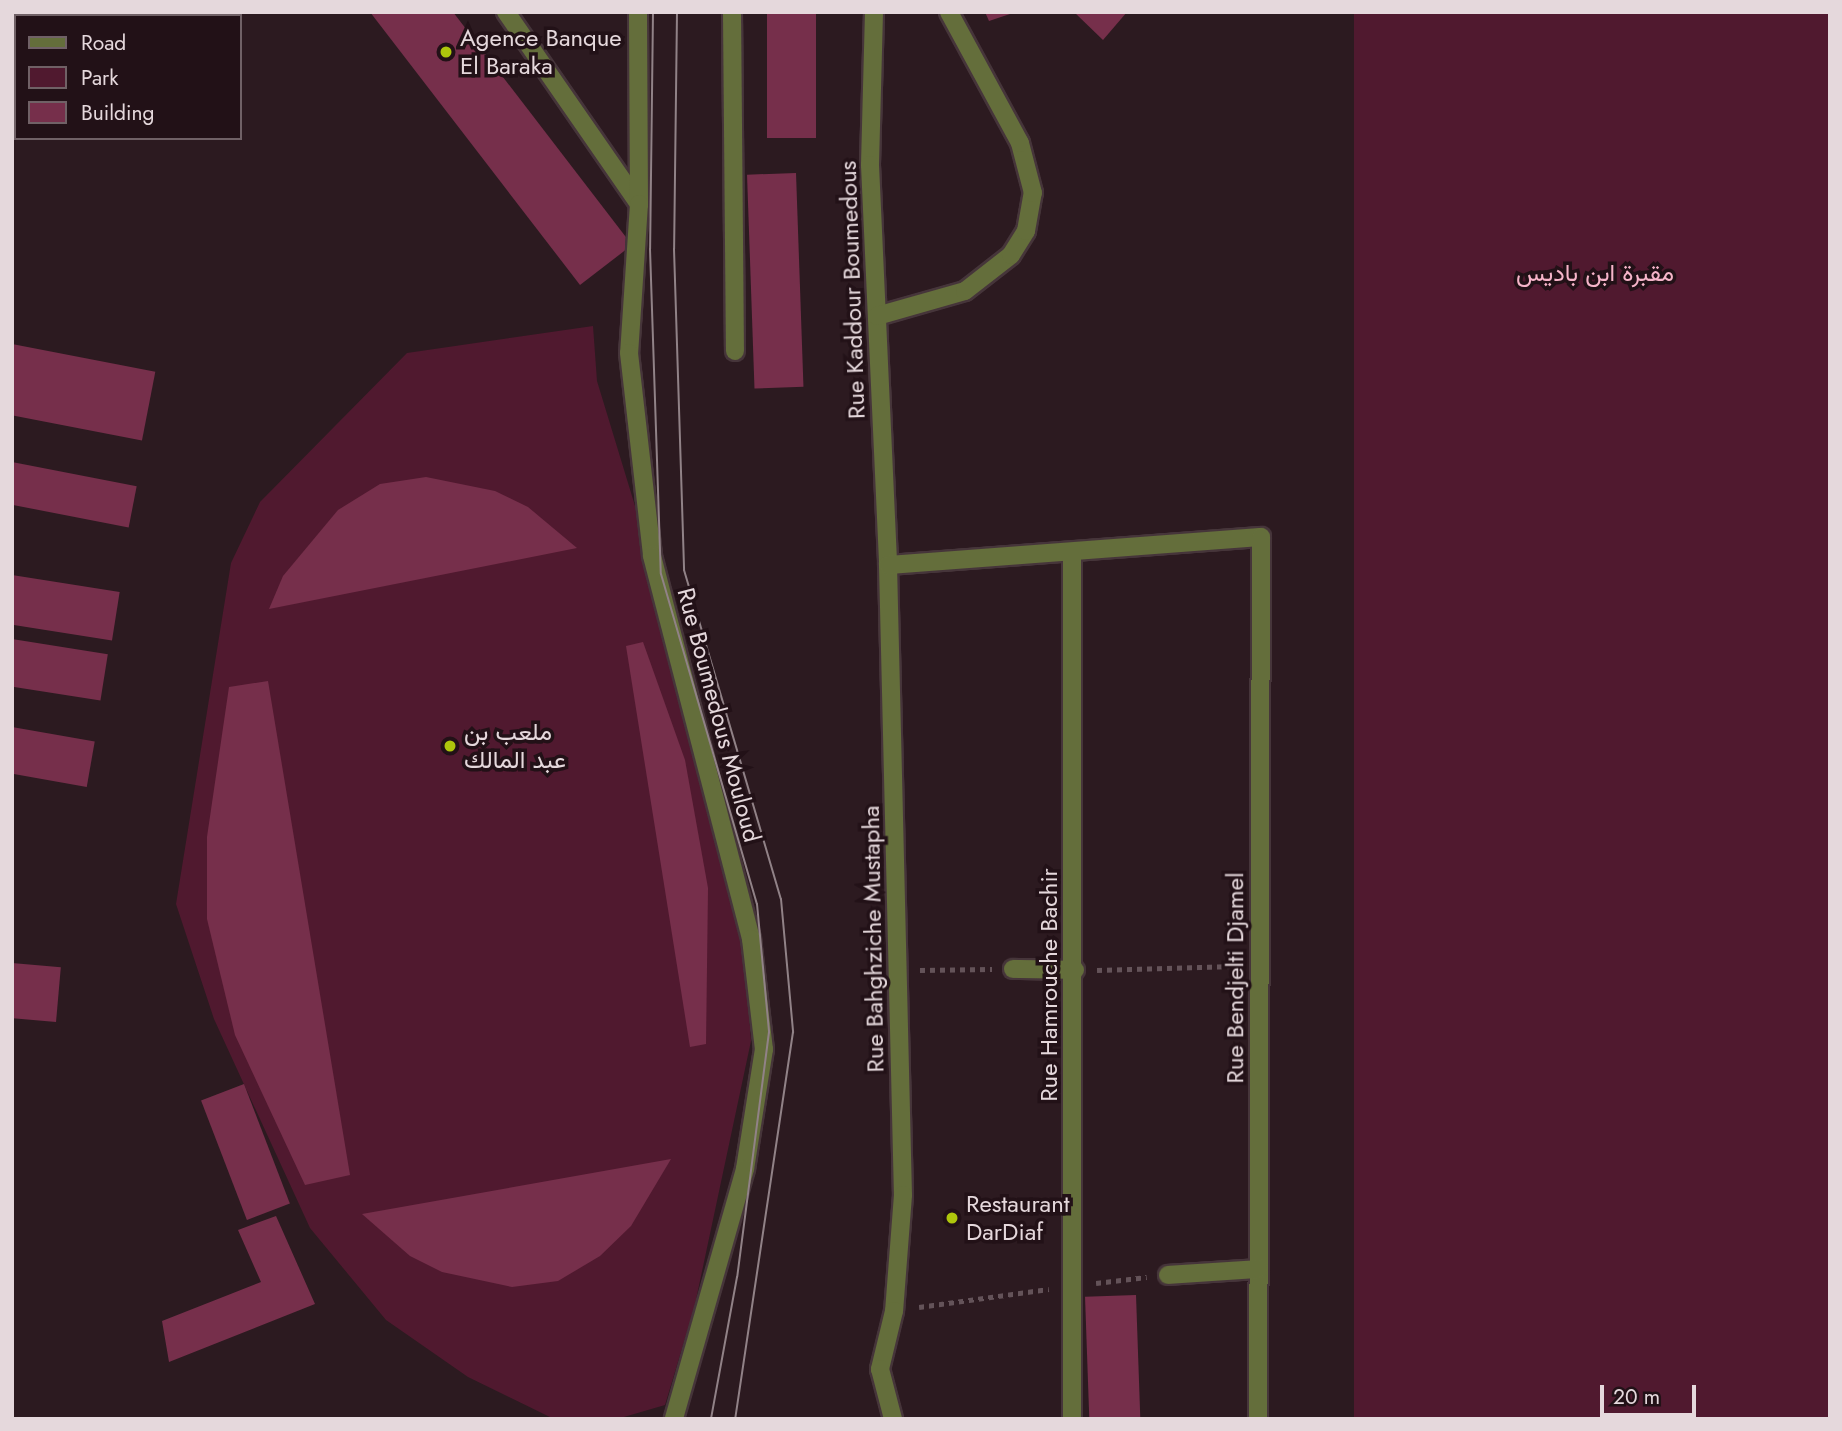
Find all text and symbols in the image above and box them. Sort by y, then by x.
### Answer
legend [14,14,242,140]
place label: Agence Banque El Baraka [460,24,622,80]
text: Road [81,28,126,58]
marker: Agence Banque El Baraka [438,44,454,60]
text: Park [81,63,118,93]
text: Building [81,98,154,128]
street label: Rue Kaddour Boumedous [833,160,871,420]
park label: مقبرة ابن باديس [1516,259,1674,287]
street label: Rue Boumedous Mouloud [671,585,767,845]
place label: ملعب بن عبد المالك [464,718,566,774]
marker: ملعب بن عبد المالك [442,738,458,754]
street label: Rue Bahghziche Mustapha [856,805,890,1073]
street label: Rue Hamrouche Bachir [1035,868,1063,1102]
street label: Rue Bendjelti Djamel [1221,872,1249,1084]
place label: Restaurant DarDiaf [966,1190,1070,1246]
marker: Restaurant DarDiaf [944,1210,960,1226]
scale bar [1604,1372,1700,1416]
text: 20 m [1613,1382,1660,1412]

